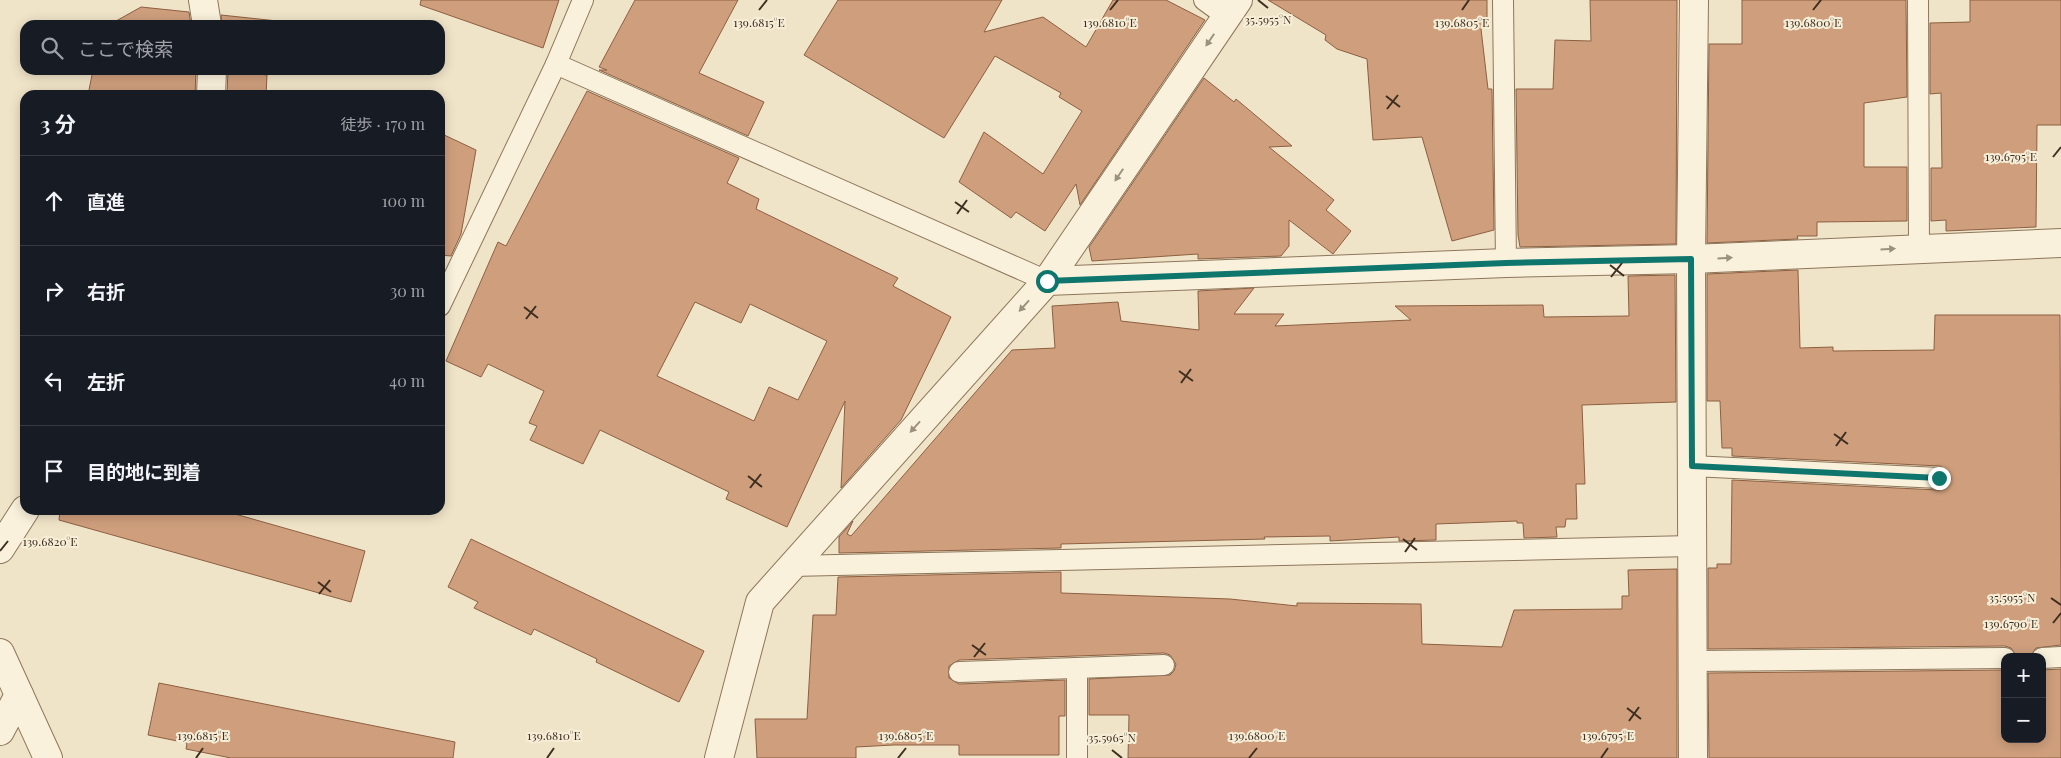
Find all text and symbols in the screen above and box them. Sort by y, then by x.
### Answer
text: 35.5955°N [1245,11,1292,27]
text: 139.6815°E [733,14,785,30]
text: 139.6810°E [1083,14,1137,30]
text: 139.6805°E [1435,14,1489,30]
text: 139.6800°E [1785,14,1841,30]
search box [20,20,445,75]
one-way arrow [1205,33,1215,47]
icon: search [38,34,66,62]
text: ここで検索 [78,35,173,61]
text: 3 分 [40,109,76,137]
text: 徒歩 · 170 m [341,113,425,134]
text: 139.6795°E [1985,148,2037,164]
one-way arrow [1114,168,1124,181]
icon: ahead [40,187,68,215]
text: 直進 [87,188,125,214]
text: 100 m [382,190,425,211]
one-way arrow [1880,245,1896,253]
one-way arrow [1718,253,1734,261]
route start [1036,270,1059,293]
icon: right [40,277,68,305]
text: 右折 [87,278,125,304]
text: 30 m [390,280,425,301]
one-way arrow [1018,300,1030,312]
icon: left [40,367,68,395]
text: 左折 [87,368,125,394]
text: 40 m [389,370,425,391]
one-way arrow [910,421,921,434]
icon: arrive [40,457,68,485]
text: 目的地に到着 [87,458,201,484]
route end [1928,467,1951,490]
text: 139.6820°E [22,533,78,549]
text: 35.5955°N [1989,589,2036,605]
text: 139.6790°E [1984,615,2038,631]
map controls [2001,653,2046,743]
button: + [2001,653,2046,698]
button: − [2001,698,2046,743]
text: 139.6815°E [177,727,229,743]
text: 139.6810°E [527,727,581,743]
text: 139.6805°E [879,727,933,743]
text: 139.6800°E [1229,727,1285,743]
text: 139.6795°E [1582,727,1634,743]
text: 35.5965°N [1088,729,1137,745]

